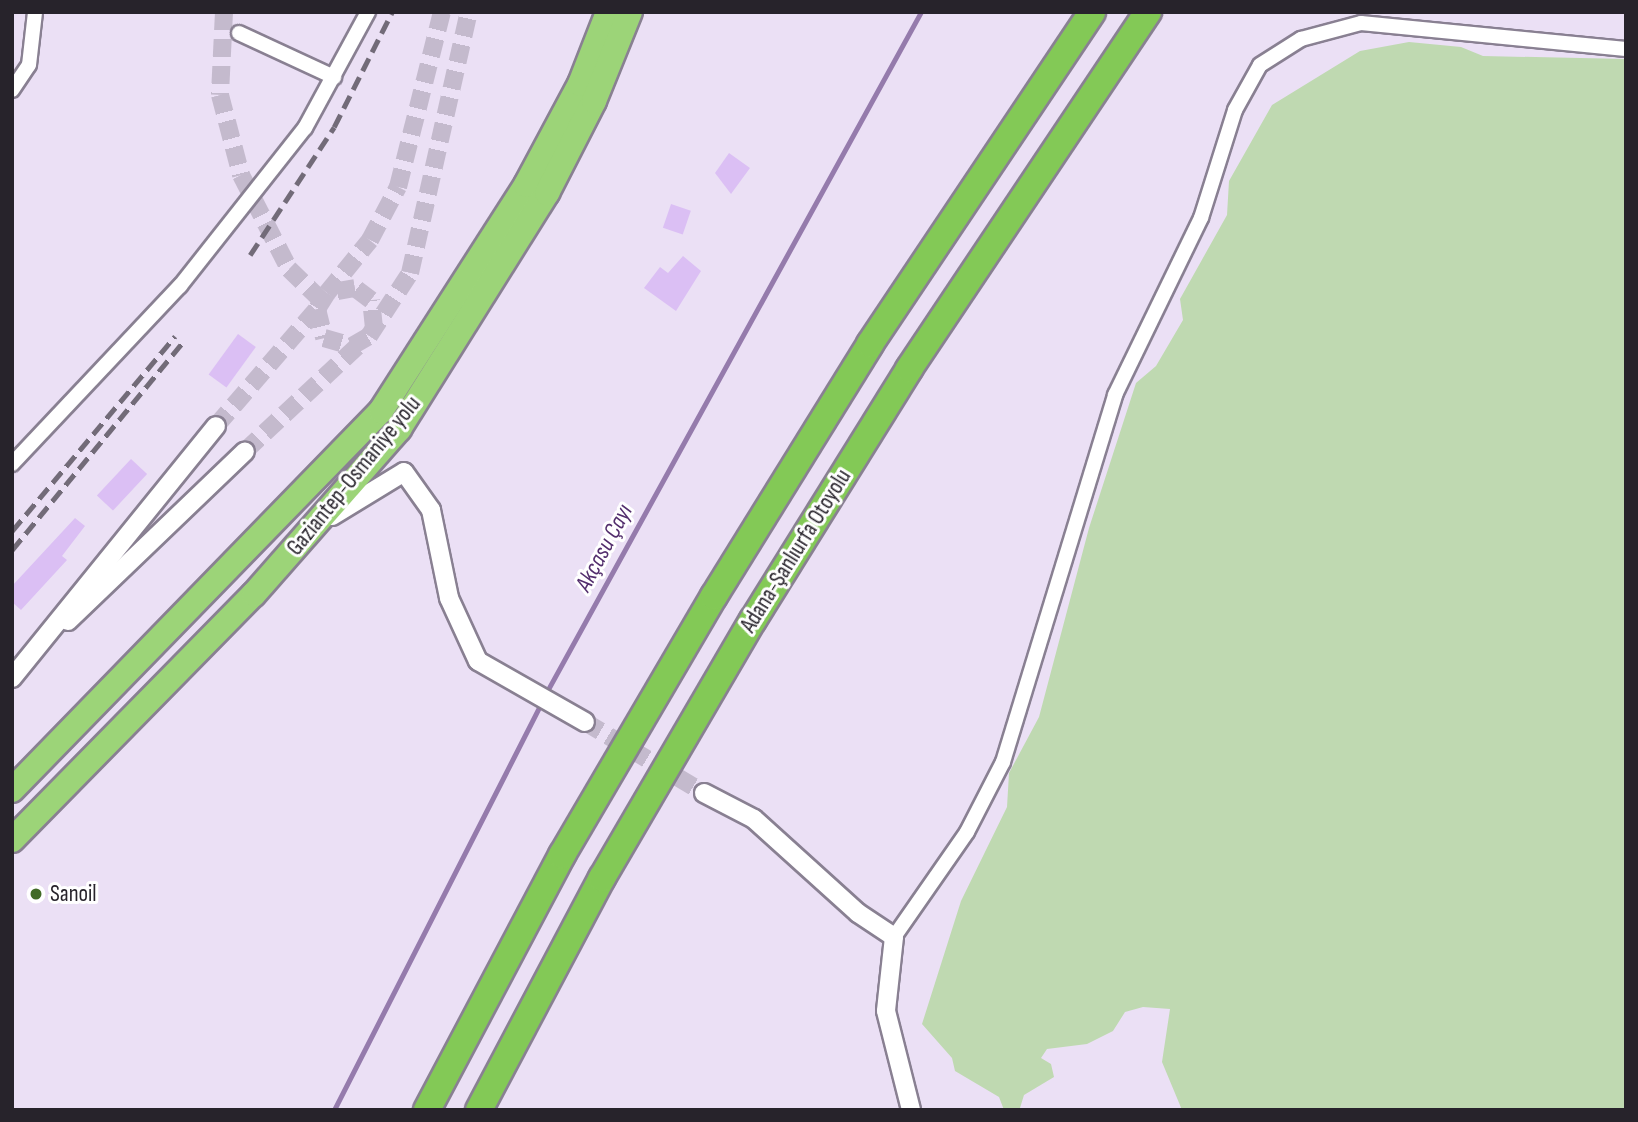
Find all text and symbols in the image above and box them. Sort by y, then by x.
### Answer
street label: Gaziantep-Osmaniye yolu [281,391,427,561]
street label: Adana-Şanlıurfa Otoyolu [735,464,857,638]
water label: Akçasu Çayı [569,500,639,596]
place label: Sanoil [50,880,97,908]
marker: Sanoil [28,886,44,902]

